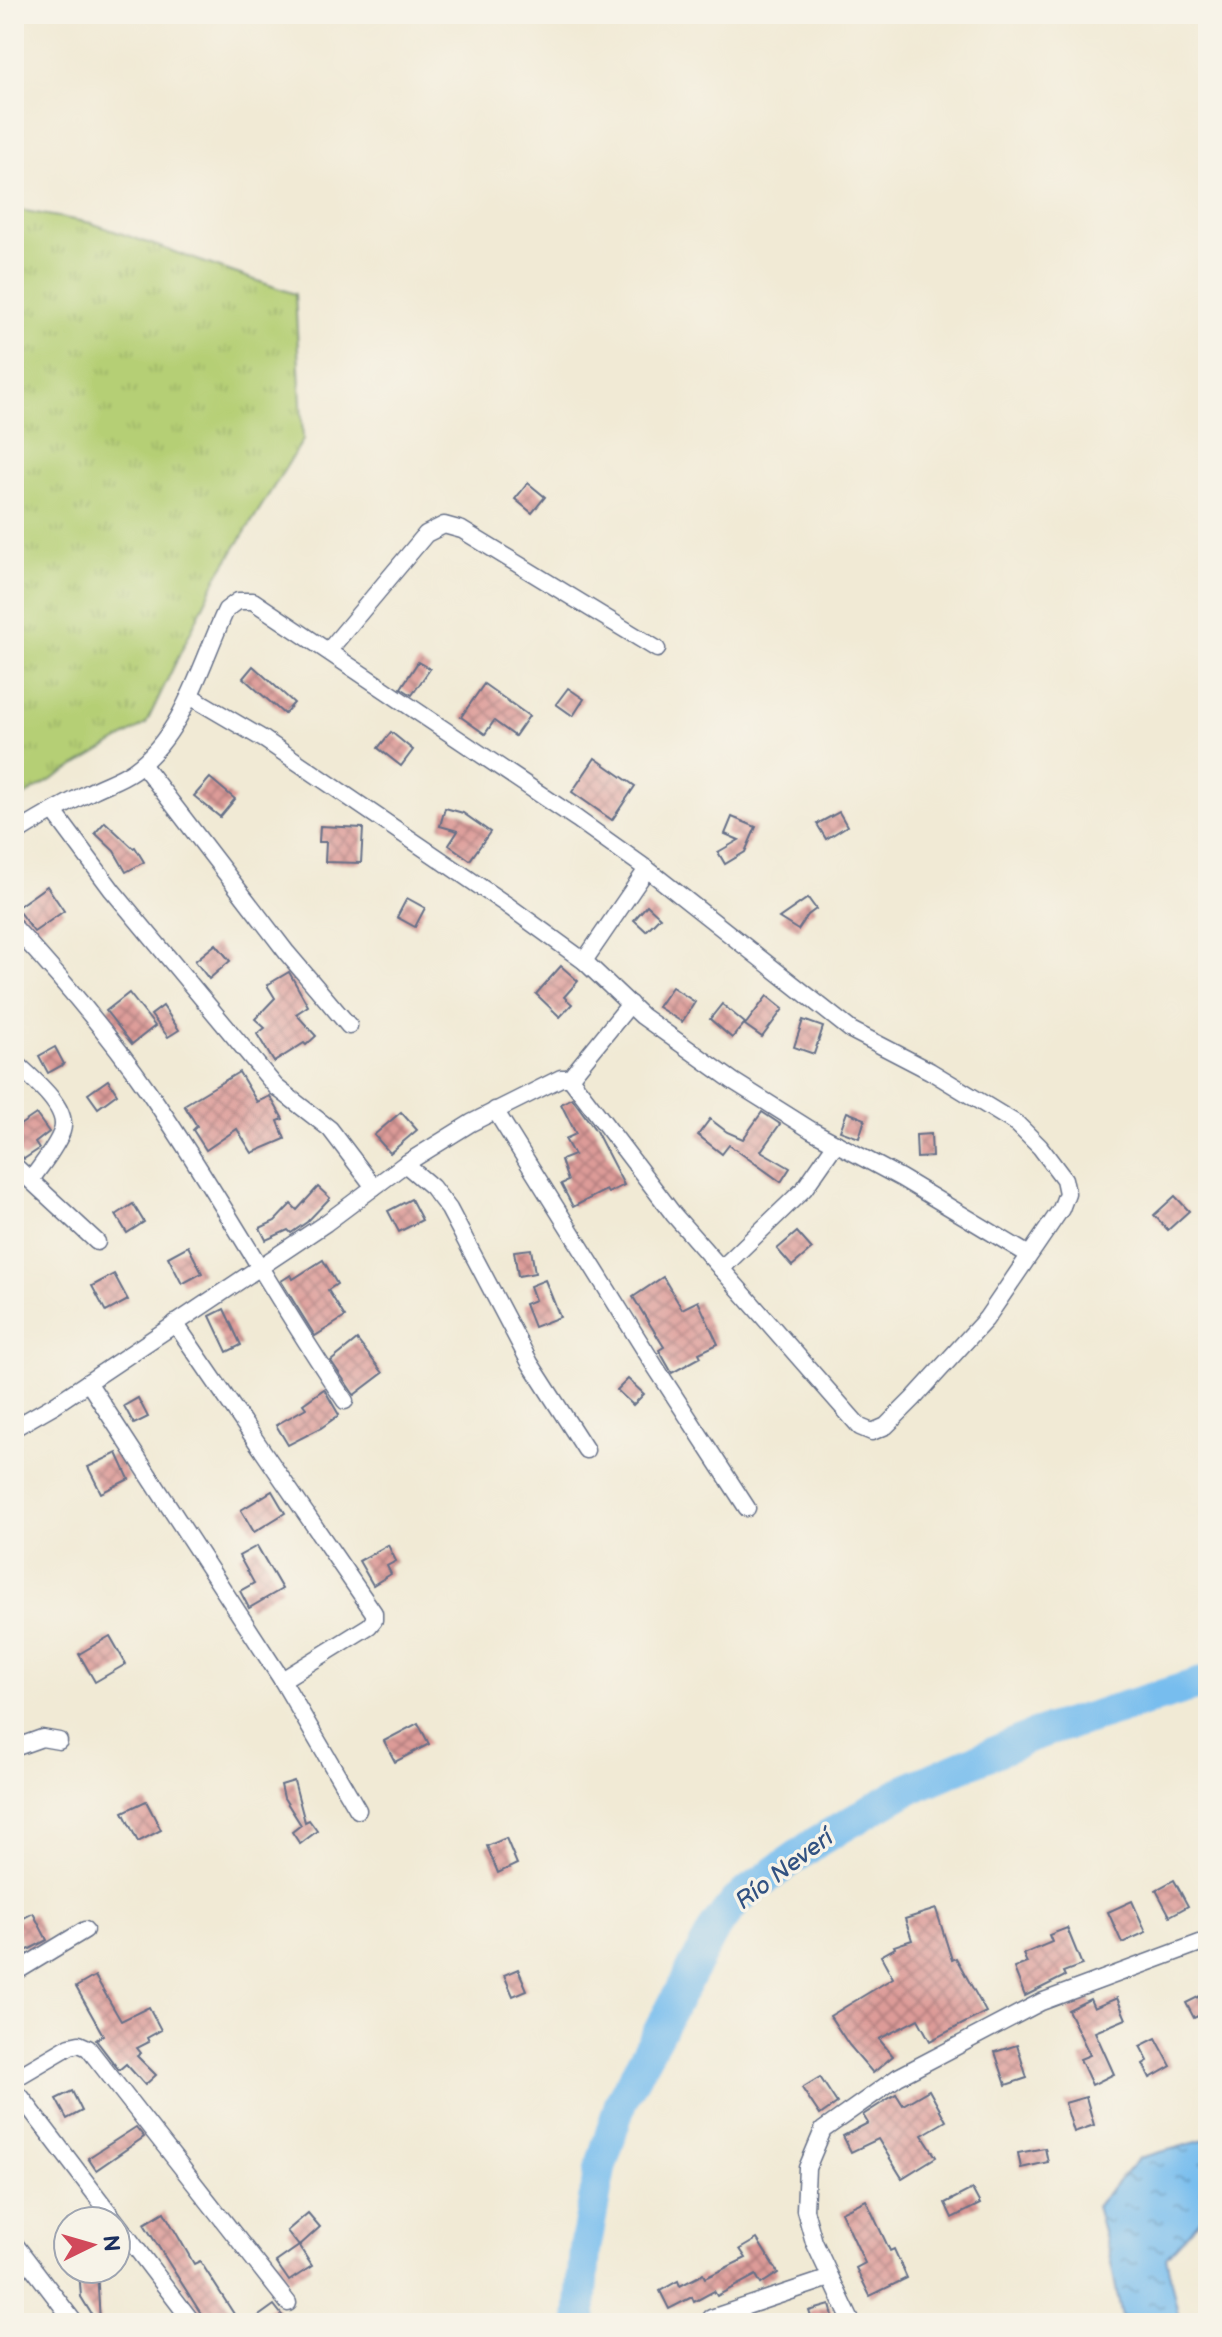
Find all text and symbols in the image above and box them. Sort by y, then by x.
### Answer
water label: Río Neverí [730,1821,842,1916]
north arrow [52,2205,132,2285]
text: N [96,2234,125,2253]

